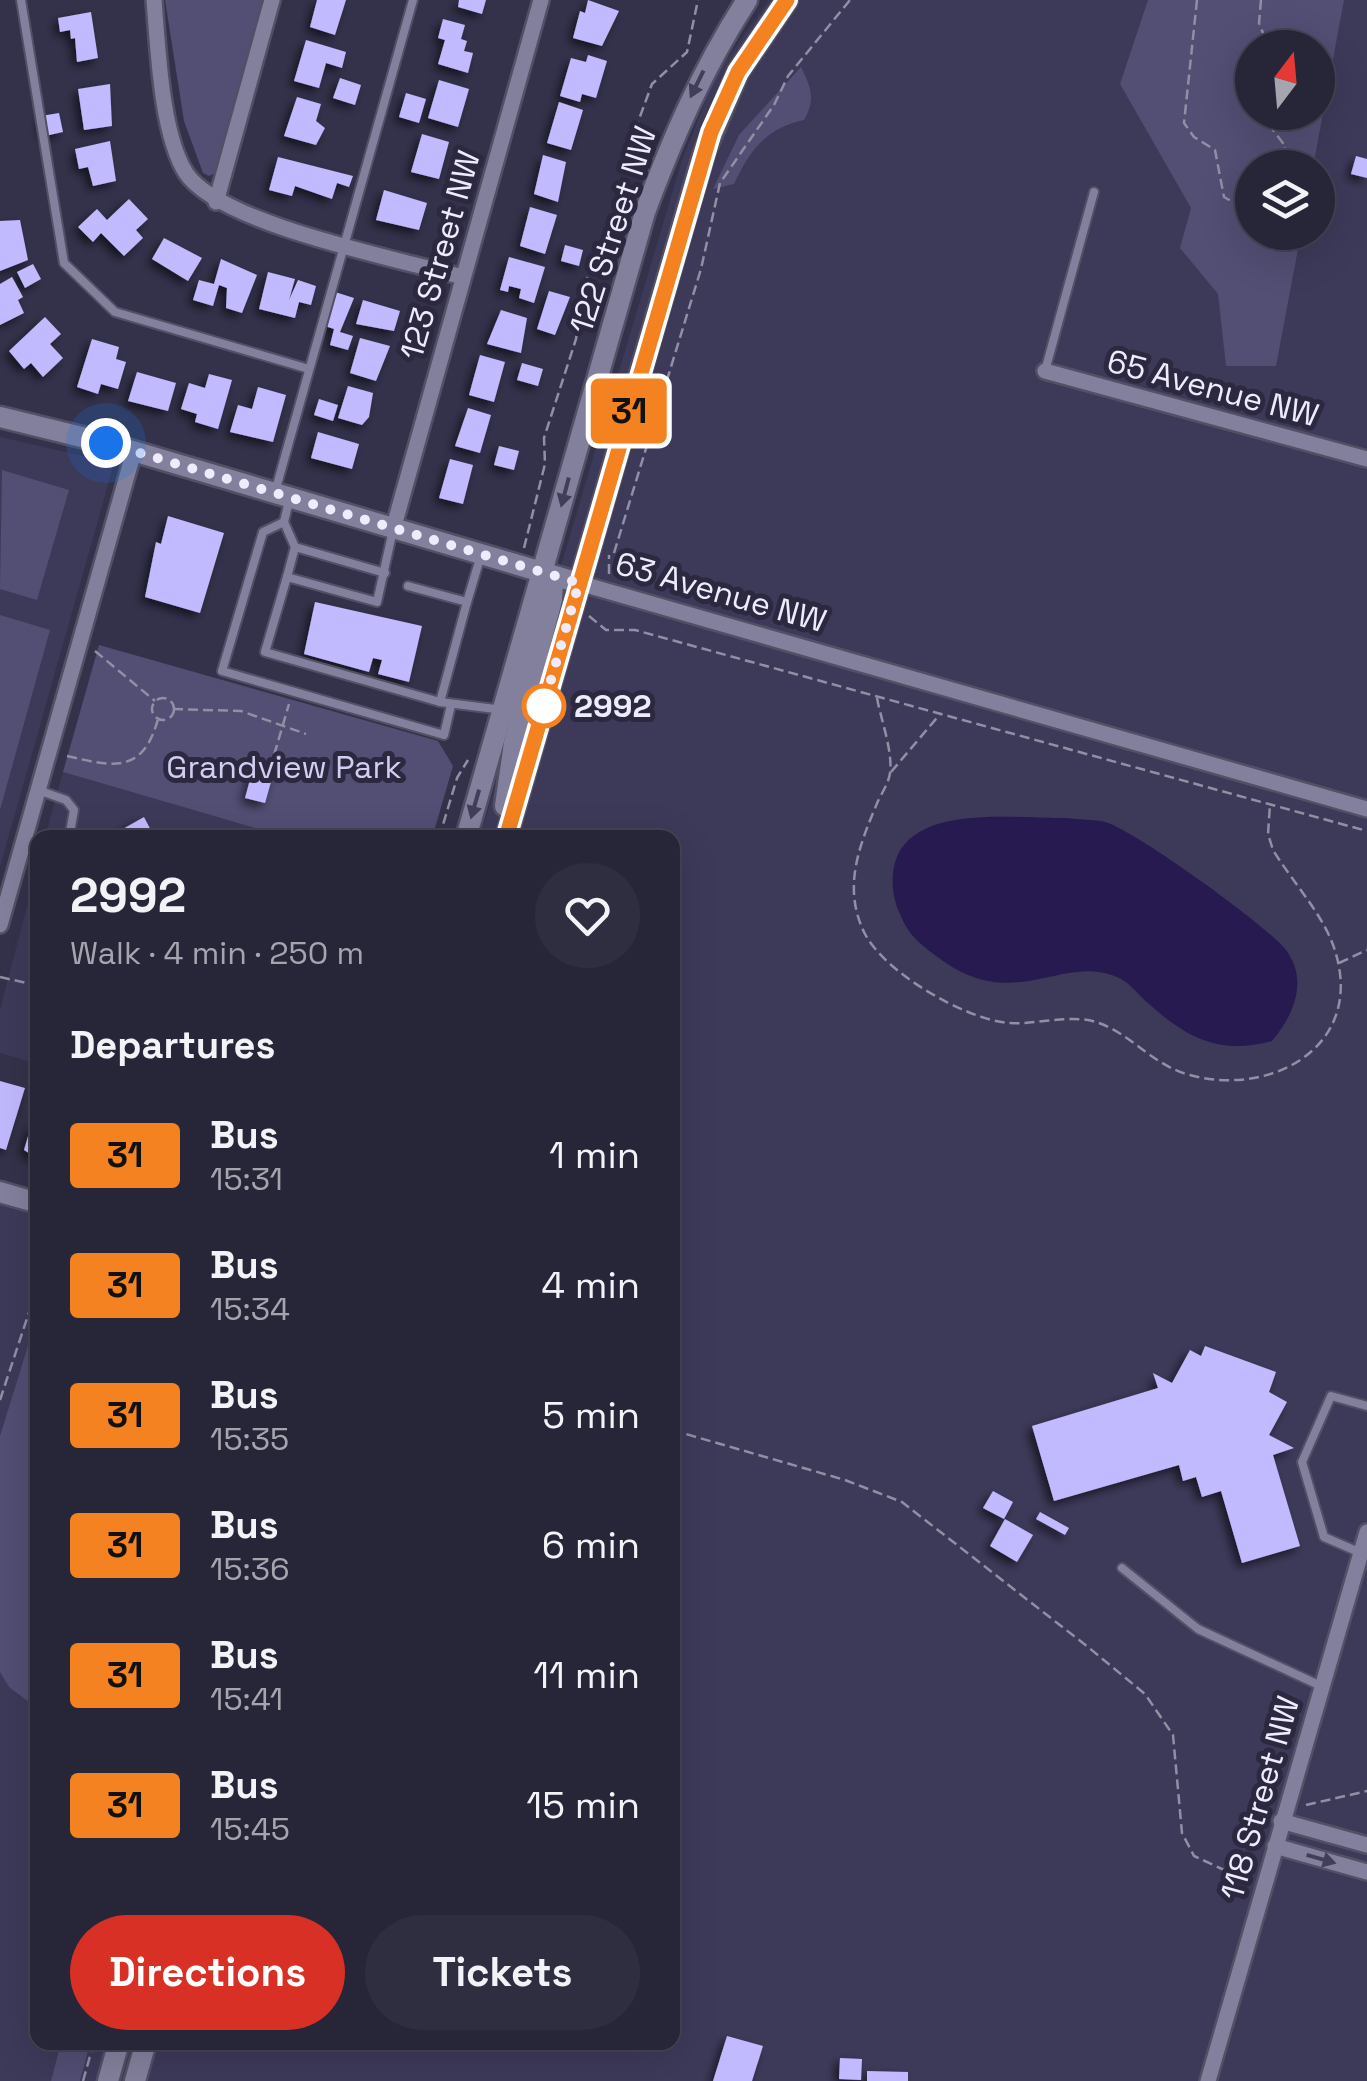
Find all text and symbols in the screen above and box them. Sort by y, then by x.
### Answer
north arrow [1235,30,1335,130]
map controls [1235,30,1335,250]
one-way arrow [689,69,706,98]
street label: 122 Street NW [561,121,665,339]
street label: 123 Street NW [391,146,489,364]
button: layers [1235,150,1335,250]
street label: 65 Avenue NW [1103,341,1323,435]
line badge: 31 [584,378,674,444]
text: 31 [611,389,647,433]
your location [81,418,131,468]
one-way arrow [557,477,573,508]
street label: 63 Avenue NW [611,543,831,641]
marker: 2992 [523,685,565,727]
place label: 2992 [574,686,651,726]
park label: Grandview Park [166,747,402,787]
one-way arrow [467,790,482,820]
button: heart [535,863,640,968]
text: 2992 [70,865,186,926]
text: Walk · 4 min · 250 m [70,933,364,973]
text: Departures [70,1021,275,1069]
text: Bus [210,1111,279,1159]
text: 1 min [549,1131,640,1179]
text: 31 [107,1133,143,1177]
text: 15:31 [210,1159,283,1199]
text: Bus [210,1241,279,1289]
text: 4 min [541,1261,640,1309]
text: 31 [107,1263,143,1307]
text: 15:34 [210,1289,290,1329]
text: Bus [210,1371,279,1419]
text: 5 min [542,1391,640,1439]
text: 31 [107,1393,143,1437]
text: 15:35 [210,1419,289,1459]
text: Bus [210,1501,279,1549]
text: 6 min [542,1521,640,1569]
text: 31 [107,1523,143,1567]
text: 15:36 [210,1549,290,1589]
text: Bus [210,1631,279,1679]
text: 11 min [533,1651,640,1699]
text: 31 [107,1653,143,1697]
text: 15:41 [210,1679,283,1719]
street label: 118 Street NW [1212,1691,1308,1905]
text: Bus [210,1761,279,1809]
text: 15 min [526,1781,640,1829]
text: 31 [107,1783,143,1827]
text: 15:45 [210,1809,290,1849]
one-way arrow [1306,1852,1337,1868]
button: Directions [70,1915,345,2030]
button: Tickets [365,1915,640,2030]

